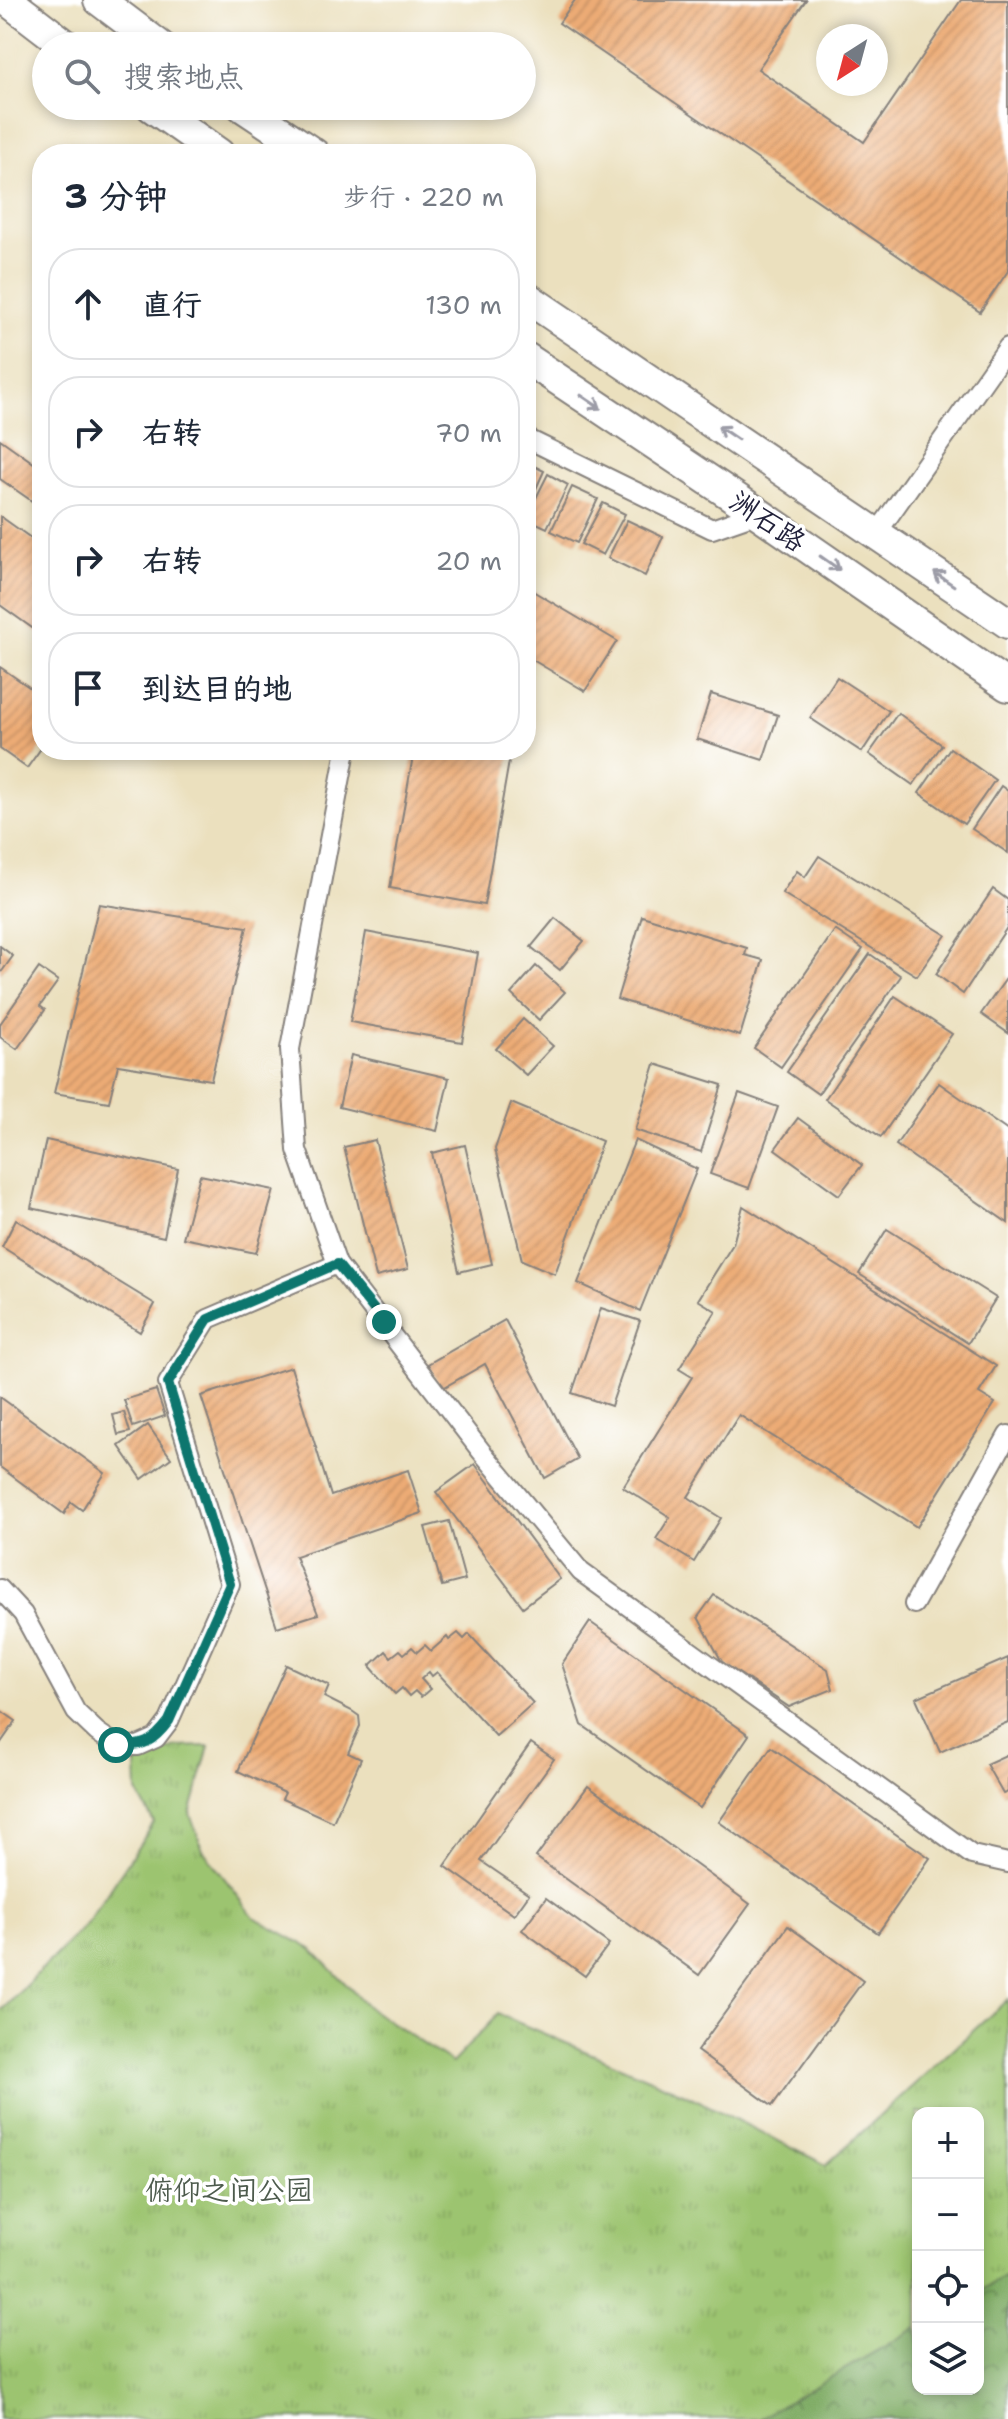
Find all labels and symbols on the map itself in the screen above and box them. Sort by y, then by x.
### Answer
north arrow [816,24,888,96]
one-way arrow [579,394,602,410]
one-way arrow [718,425,740,441]
street label: 洲石路 [723,482,813,560]
one-way arrow [818,555,840,571]
one-way arrow [933,571,955,587]
route end [366,1304,402,1340]
route start [98,1727,134,1763]
park label: 俯仰之间公园 [145,2171,313,2209]

